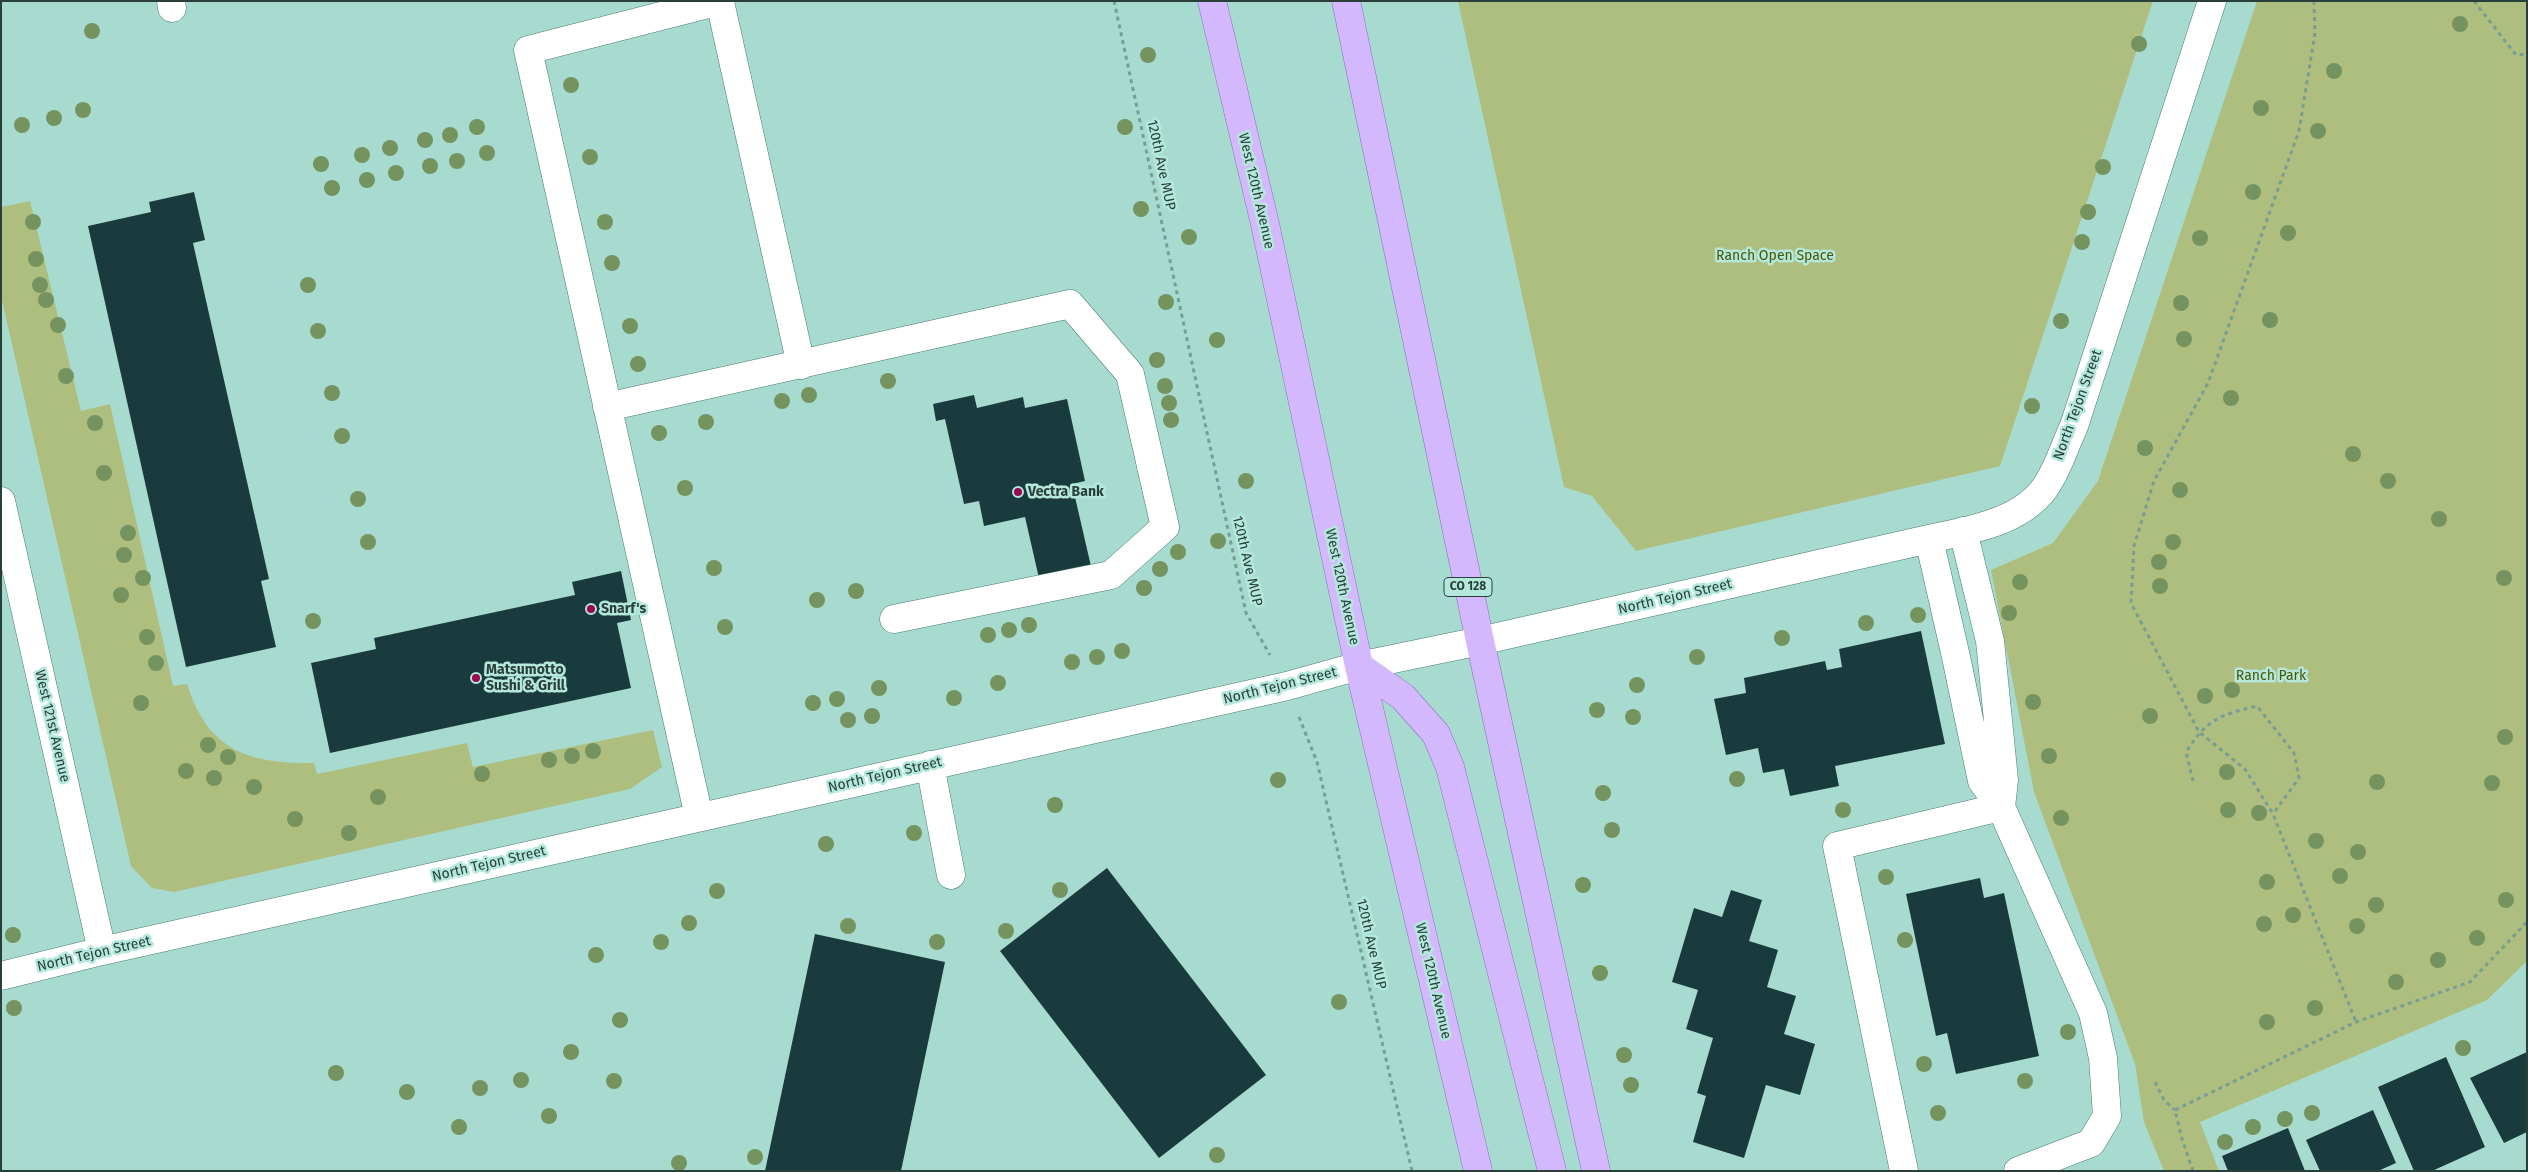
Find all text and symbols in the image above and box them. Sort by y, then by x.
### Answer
street label: 120th Ave MUP [1143,118,1179,212]
street label: West 120th Avenue [1234,131,1278,251]
park label: Ranch Open Space [1716,248,1834,264]
street label: North Tejon Street [2050,348,2106,462]
place label: Vectra Bank [1028,484,1104,500]
marker: Vectra Bank [1012,486,1024,498]
street label: 120th Ave MUP [1228,514,1266,608]
street label: West 120th Avenue [1321,527,1363,647]
street label: North Tejon Street [1616,576,1734,618]
road number: CO 128 [1444,578,1492,596]
place label: Snarf's [601,601,646,617]
marker: Snarf's [585,603,597,615]
place label: Matsumotto Sushi & Grill [486,662,565,694]
street label: North Tejon Street [1222,664,1338,708]
street label: West 121st Avenue [31,668,73,784]
park label: Ranch Park [2236,668,2306,684]
marker: Matsumotto Sushi & Grill [470,672,482,684]
street label: North Tejon Street [826,754,944,796]
street label: North Tejon Street [430,843,548,885]
street label: 120th Ave MUP [1352,897,1390,991]
street label: West 120th Avenue [1411,921,1455,1041]
street label: North Tejon Street [35,933,153,975]

